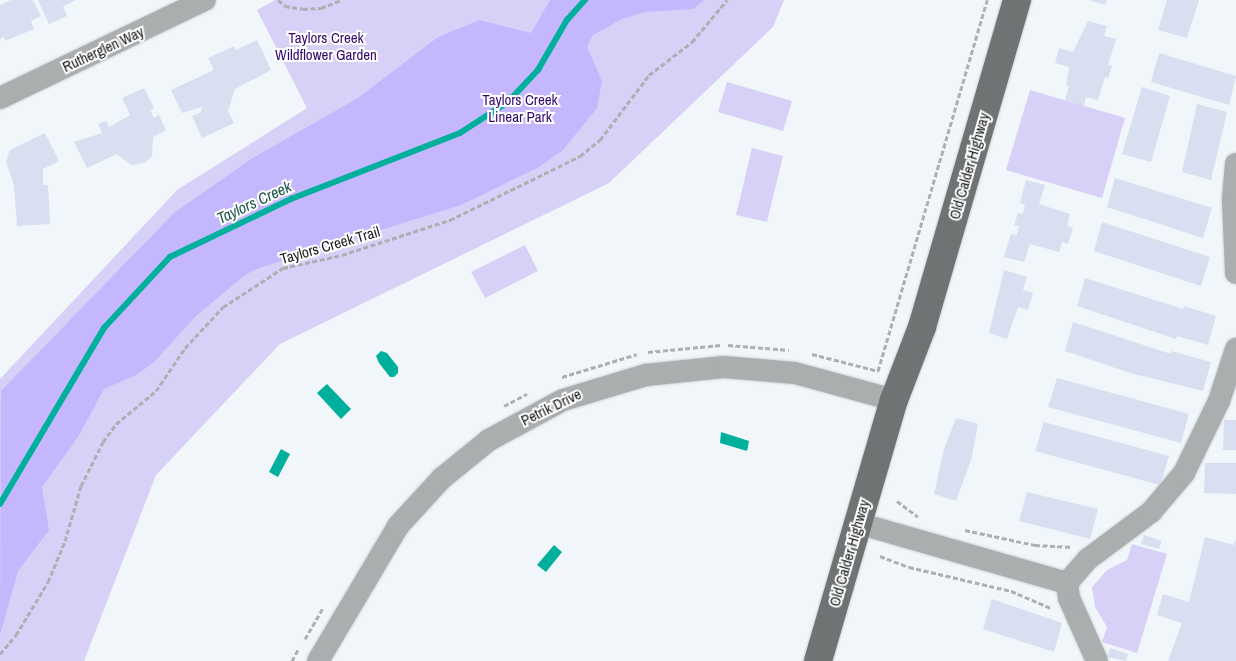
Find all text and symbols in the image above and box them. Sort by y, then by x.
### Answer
street label: Rutherglen Way [59,22,147,76]
park label: Taylors Creek Wildflower Garden [275,28,377,63]
park label: Taylors Creek Linear Park [482,90,558,125]
street label: Old Calder Highway [945,111,993,221]
water label: Taylors Creek [214,176,294,228]
street label: Taylors Creek Trail [278,222,382,268]
street label: Petrik Drive [518,385,584,429]
street label: Old Calder Highway [825,498,873,608]

